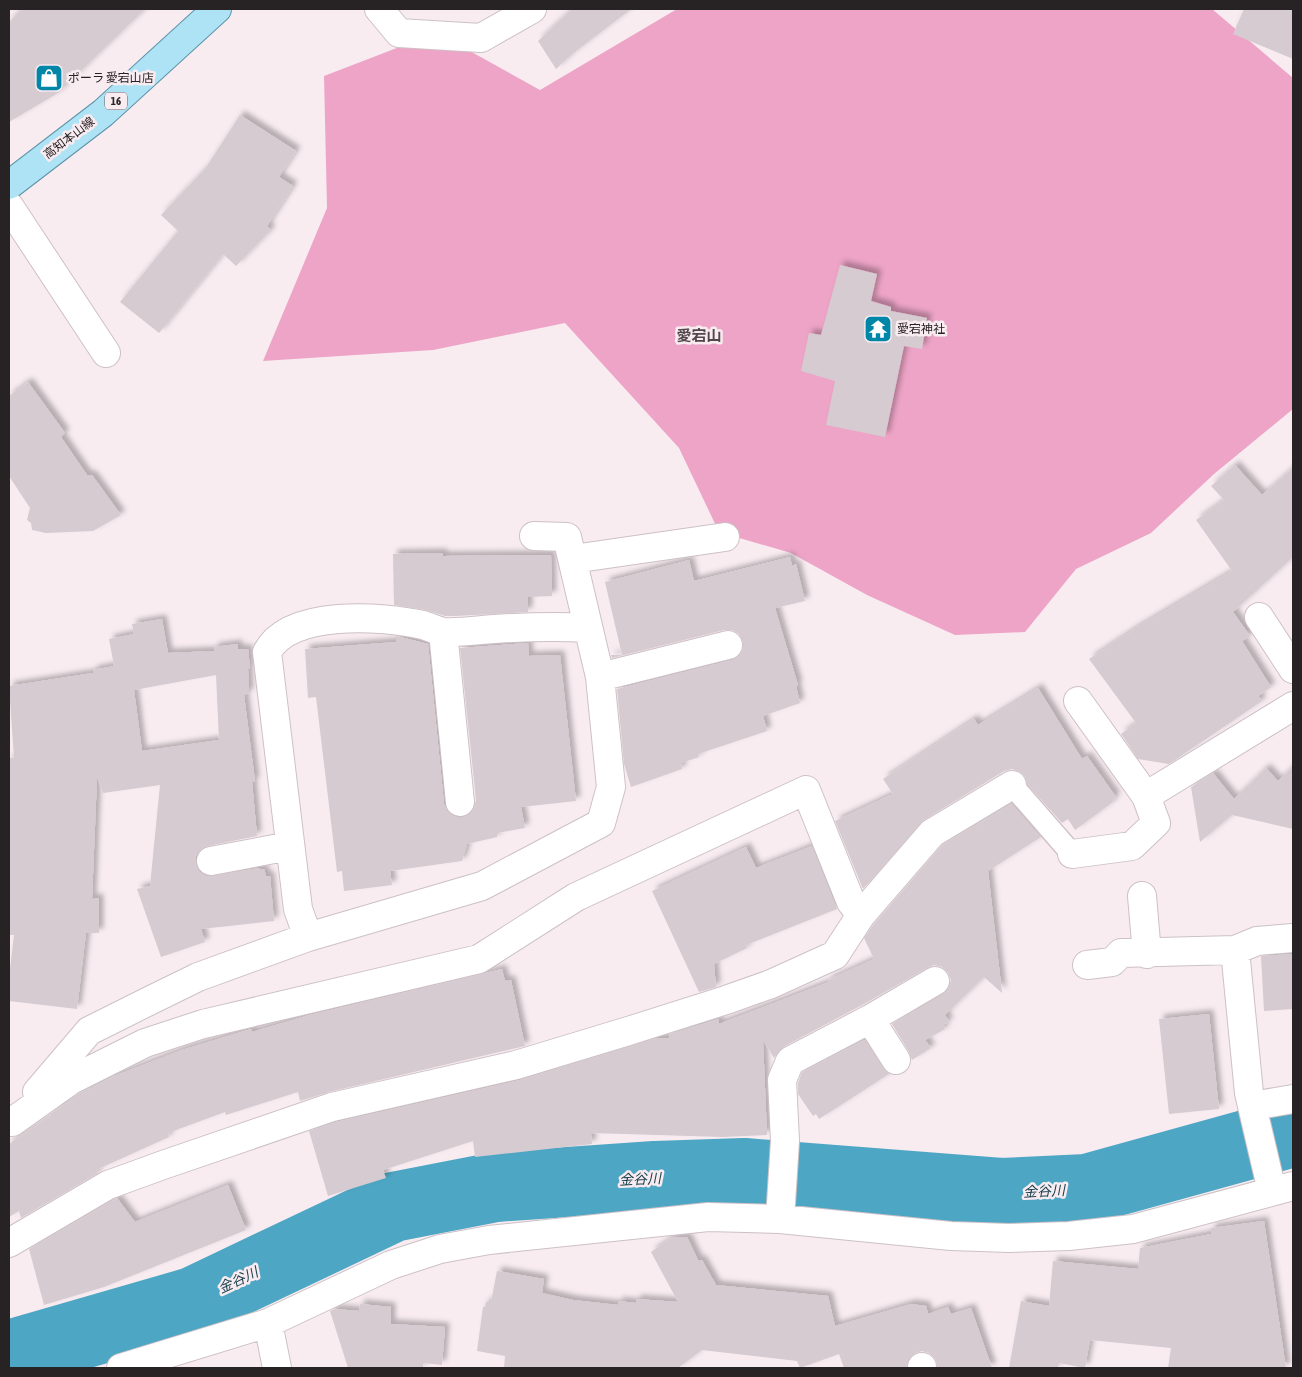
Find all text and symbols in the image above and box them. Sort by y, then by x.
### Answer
shop icon: ポーラ 愛宕山店 [34,63,64,93]
place label: ポーラ 愛宕山店 [68,71,154,85]
road number: 16 [105,92,127,110]
street label: 高知本山線 [41,114,97,162]
temple icon: 愛宕神社 [863,314,893,344]
place label: 愛宕神社 [897,322,945,336]
district label: 愛宕山 [676,327,722,344]
water label: 金谷川 [619,1170,663,1188]
water label: 金谷川 [1023,1182,1067,1200]
water label: 金谷川 [216,1263,262,1296]

